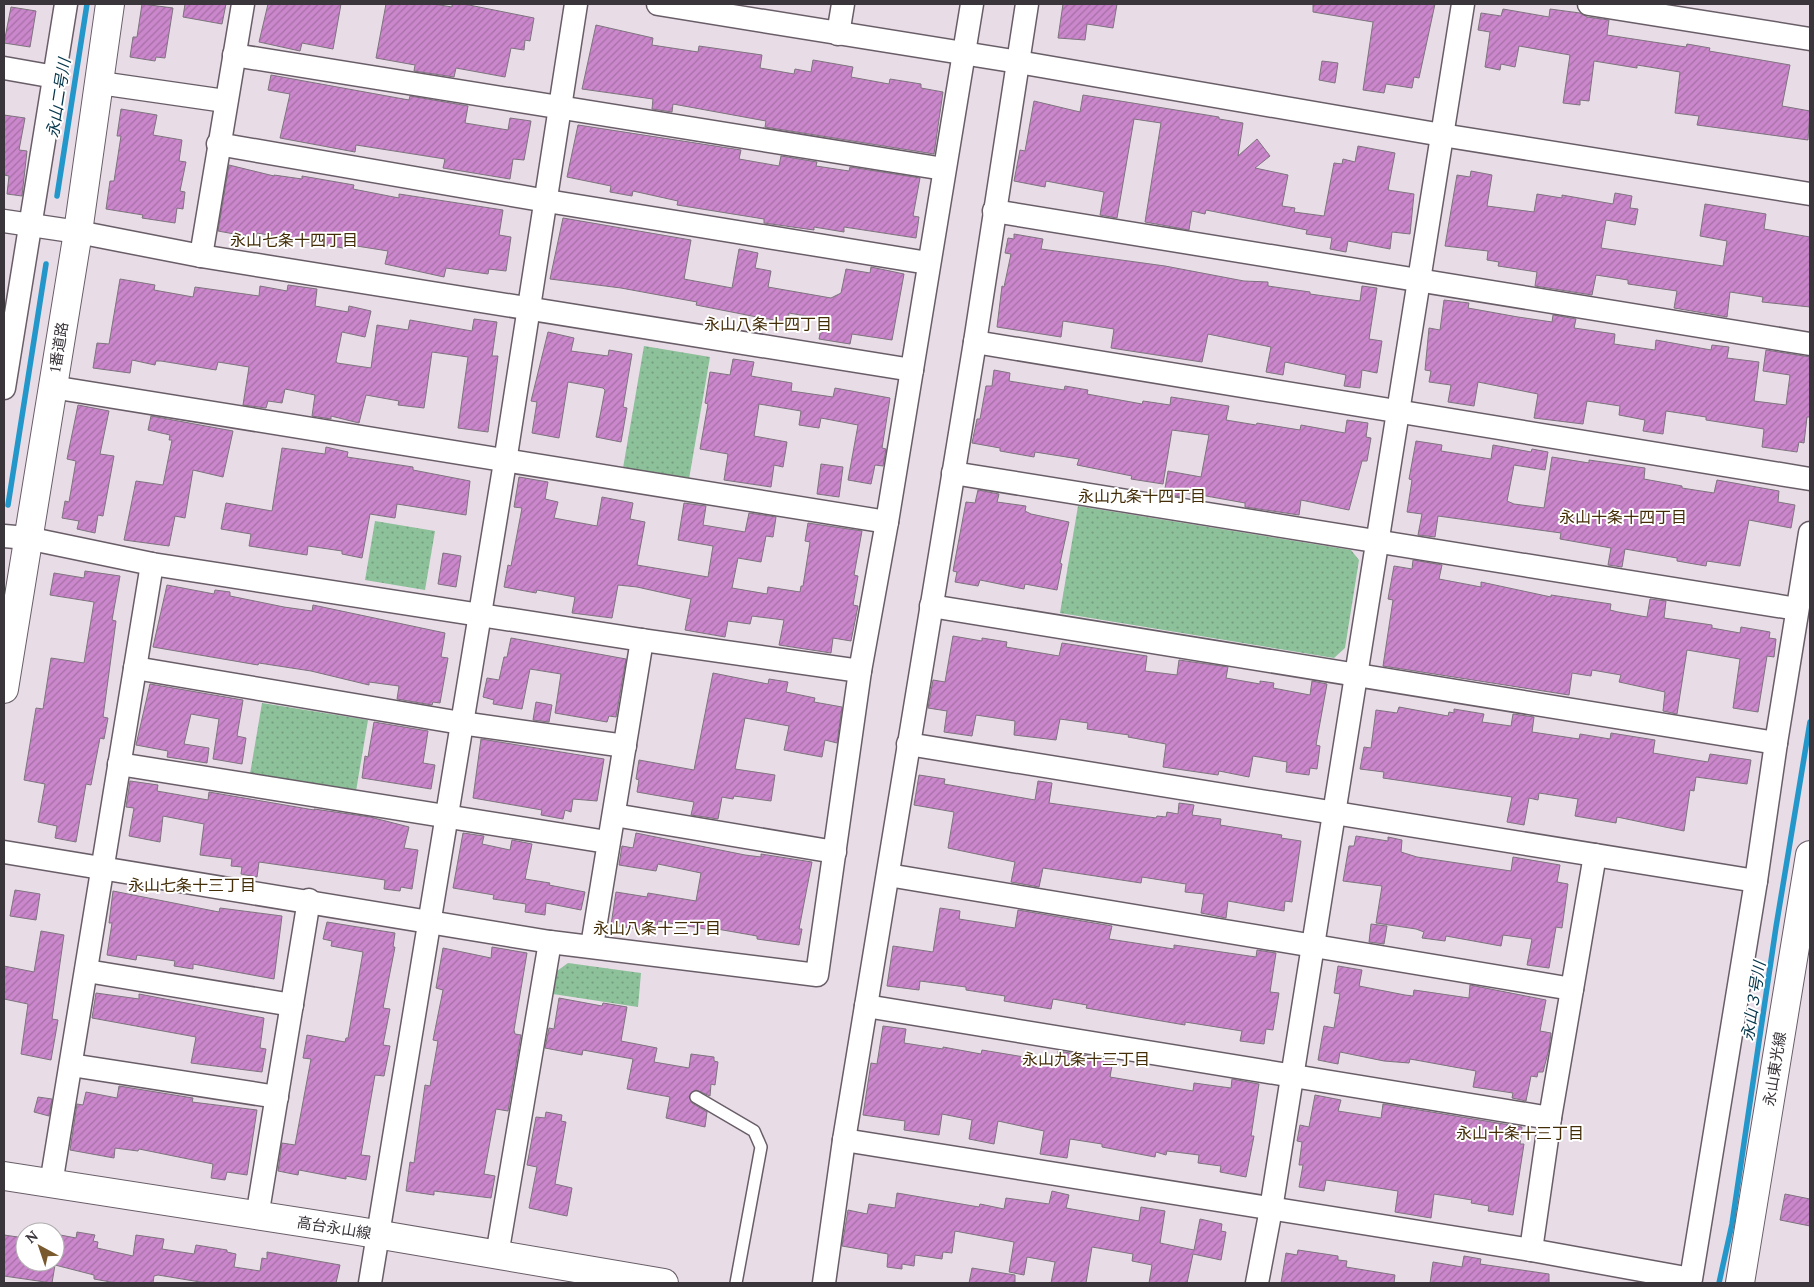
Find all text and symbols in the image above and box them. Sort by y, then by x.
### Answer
water label: 永山二号川 [42,55,74,139]
district label: 永山七条十四丁目 [230,230,358,250]
district label: 永山八条十四丁目 [704,314,832,334]
street label: 1番道路 [45,321,72,373]
district label: 永山九条十四丁目 [1078,486,1206,506]
district label: 永山十条十四丁目 [1559,507,1687,527]
district label: 永山七条十三丁目 [128,875,256,895]
district label: 永山八条十三丁目 [593,918,721,938]
water label: 永山３号川 [1737,958,1769,1042]
street label: 永山東光線 [1759,1030,1790,1107]
district label: 永山九条十三丁目 [1022,1049,1150,1069]
district label: 永山十条十三丁目 [1456,1123,1584,1143]
street label: 高台永山線 [296,1212,373,1243]
north arrow [15,1222,65,1272]
text: N [22,1227,42,1247]

